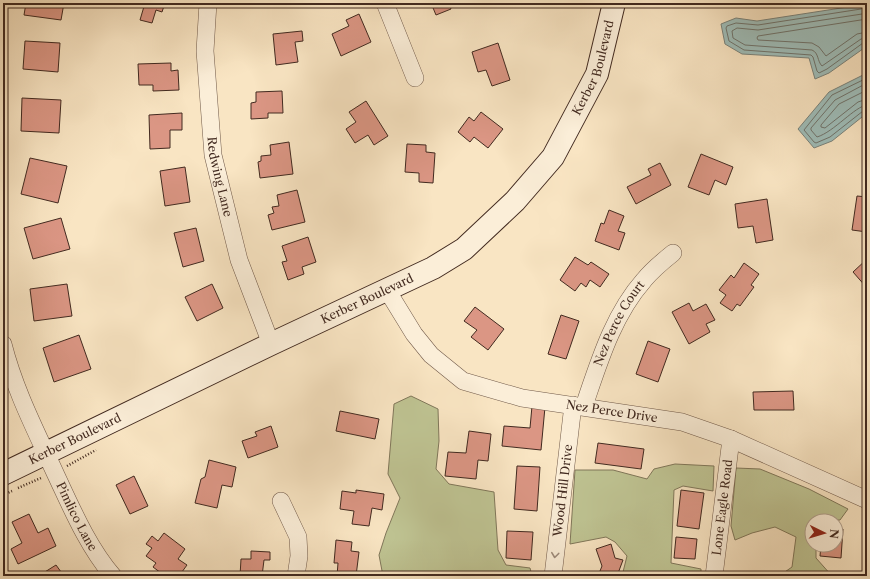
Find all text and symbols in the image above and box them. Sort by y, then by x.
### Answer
street label: Kerber Boulevard [569,18,617,118]
street label: Redwing Lane [205,136,236,219]
street label: Kerber Boulevard [318,270,416,327]
street label: Nez Perce Court [590,277,648,368]
street label: Nez Perce Drive [565,397,659,425]
street label: Kerber Boulevard [26,410,124,467]
street label: Wood Hill Drive [550,443,575,539]
street label: Lone Eagle Road [709,458,735,556]
street label: Pimlico Lane [53,479,101,554]
north arrow [804,513,844,553]
text: N [827,528,841,540]
one-way arrow [551,552,560,558]

